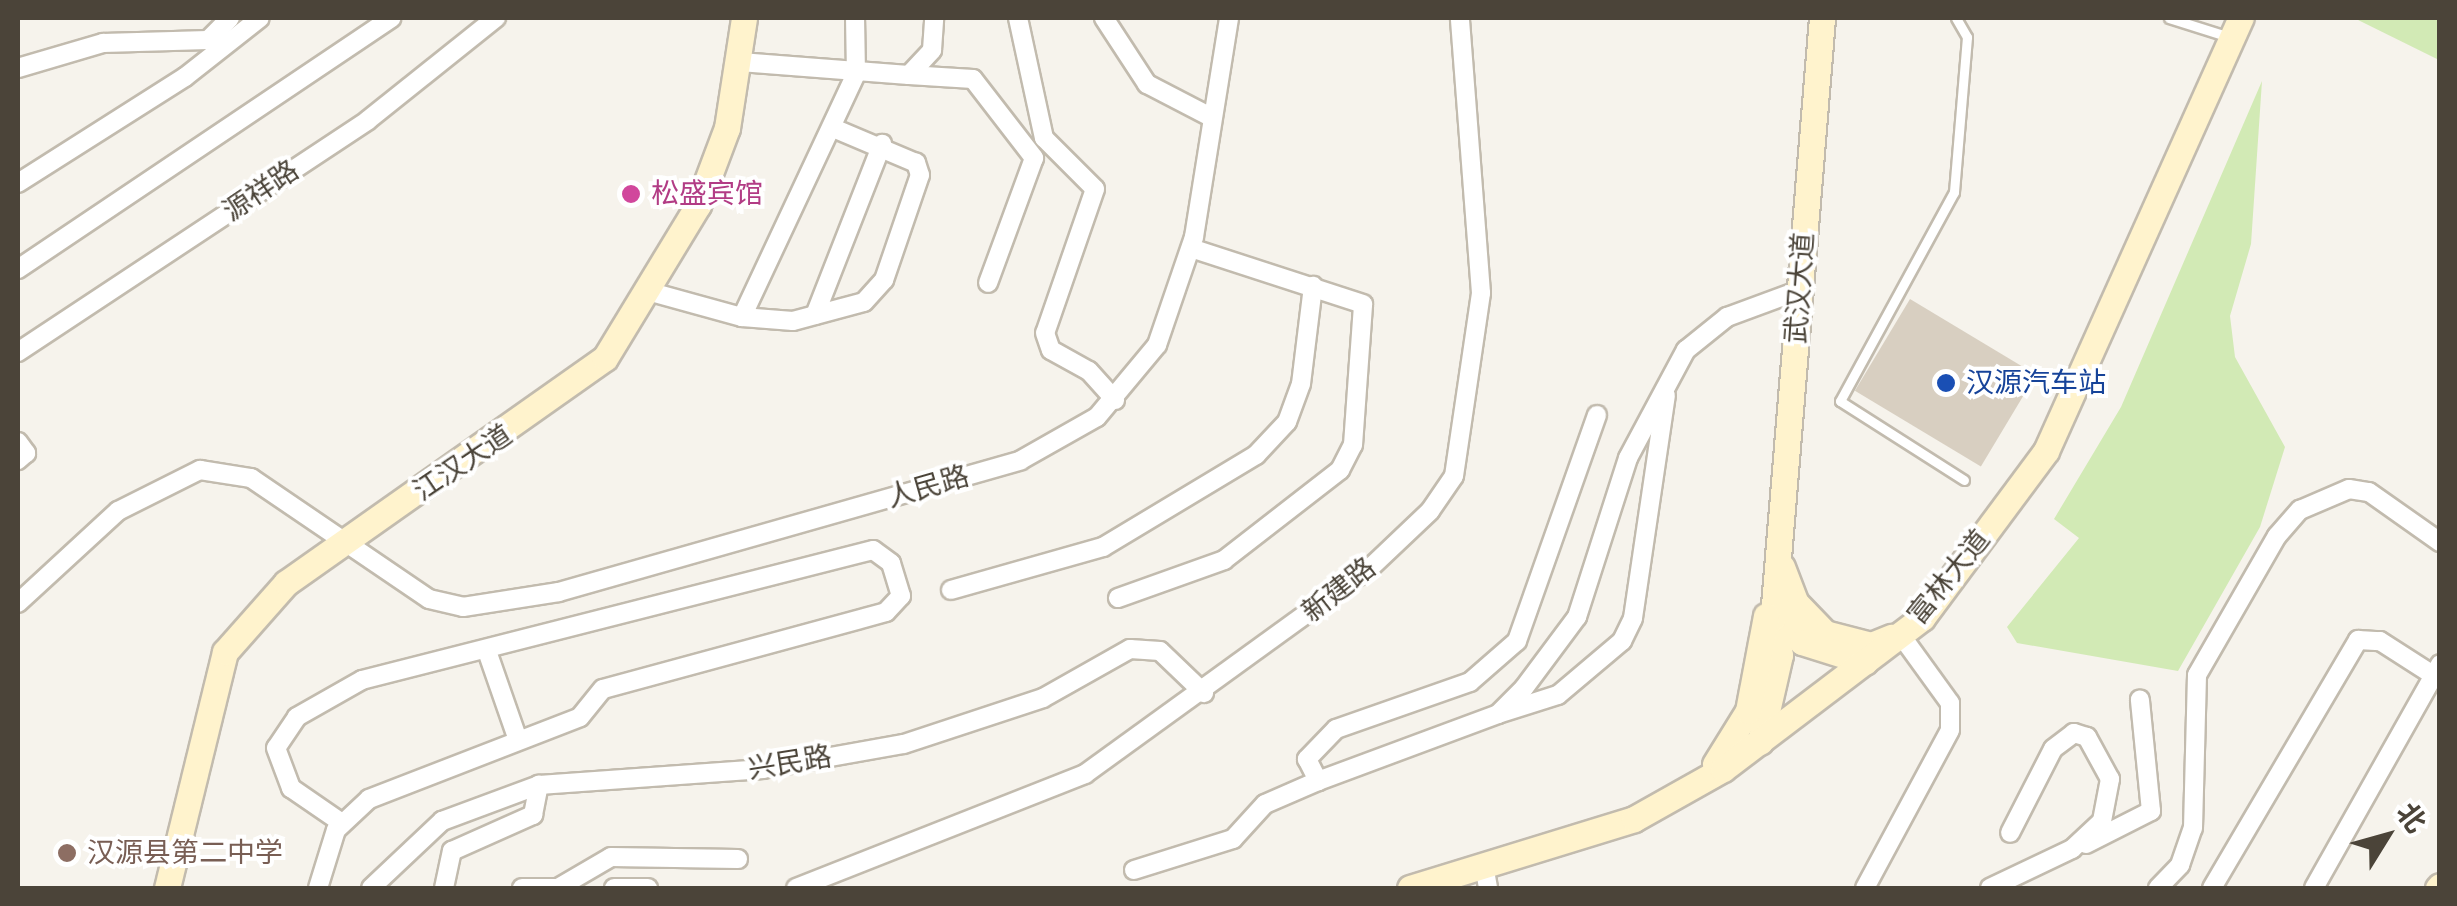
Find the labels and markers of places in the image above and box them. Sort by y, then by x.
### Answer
place label: 松盛宾馆 [651,177,763,211]
marker: 松盛宾馆 [620,183,642,205]
place label: 汉源汽车站 [1966,366,2106,400]
marker: 汉源汽车站 [1935,372,1957,394]
place label: 汉源县第二中学 [87,836,283,870]
marker: 汉源县第二中学 [56,842,78,864]

